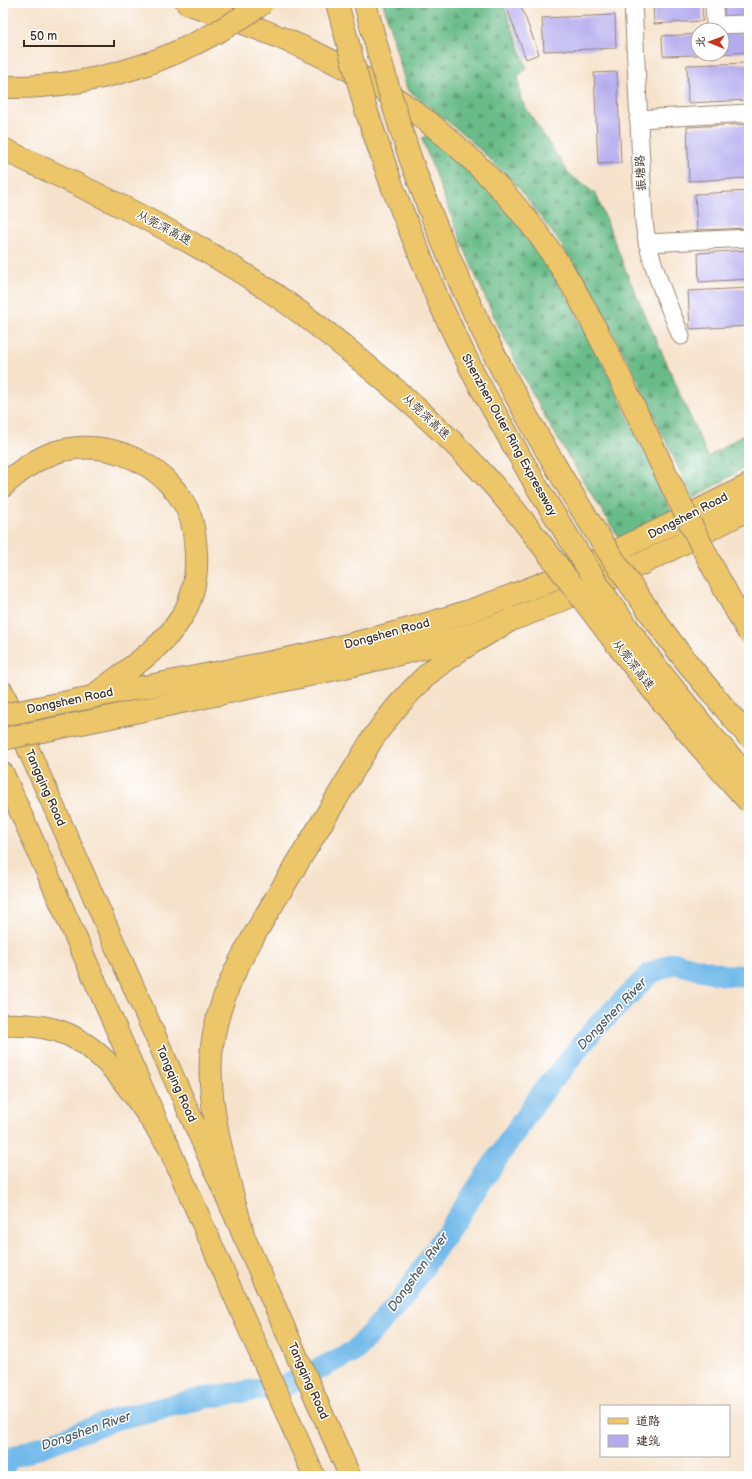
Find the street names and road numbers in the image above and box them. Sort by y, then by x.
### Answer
street label: 振塘路 [633,155,649,191]
street label: 从莞深高速 [134,207,194,249]
street label: Shenzhen Outer Ring Expressway [458,351,560,519]
street label: 从莞深高速 [399,391,453,443]
street label: Dongshen Road [645,489,731,543]
street label: Dongshen Road [343,615,431,653]
street label: 从莞深高速 [609,637,657,693]
street label: Dongshen Road [25,685,115,717]
street label: Tangqing Road [21,747,69,829]
street label: Tangqing Road [152,1043,200,1125]
street label: Tangqing Road [284,1340,332,1422]

